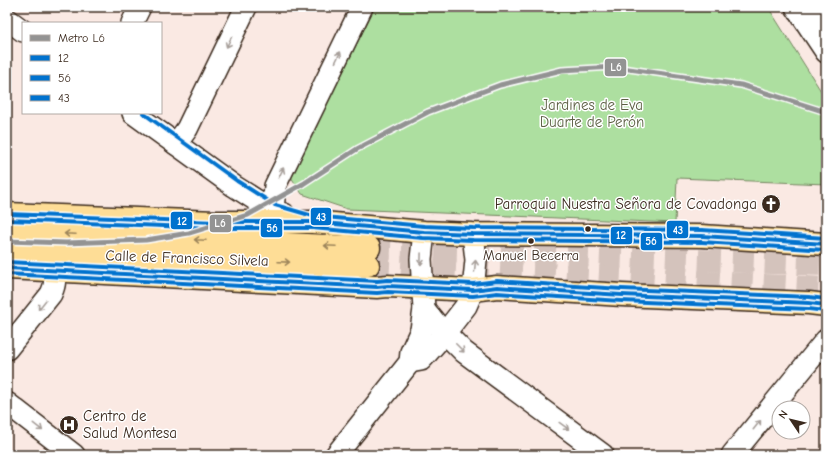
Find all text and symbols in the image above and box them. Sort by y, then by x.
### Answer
legend [22,22,162,114]
text: Metro L6 [58,31,105,45]
one-way arrow [225,36,232,48]
text: 12 [58,51,69,65]
one-way arrow [335,51,342,63]
line badge: L6 [604,58,627,77]
text: L6 [610,61,622,74]
text: 56 [58,71,71,85]
text: 43 [58,91,70,105]
park label: Jardines de Eva Duarte de Perón [540,96,644,131]
one-way arrow [278,168,285,180]
church icon: Parroquia Nuestra Señora de Covadonga [760,193,782,215]
place label: Parroquia Nuestra Señora de Covadonga [495,195,757,213]
line badge: 43 [310,207,332,226]
line badge: 12 [170,211,193,230]
text: 43 [316,211,326,224]
line badge: L6 [209,214,232,233]
text: 12 [177,215,187,228]
text: L6 [214,217,226,230]
line badge: 56 [260,218,283,238]
line badge: 43 [666,220,689,239]
text: 56 [266,222,278,235]
unlabelled marker [583,224,593,234]
text: 43 [673,224,683,237]
line badge: 12 [610,226,633,245]
text: 12 [616,229,626,242]
one-way arrow [64,230,77,238]
line badge: 56 [640,232,663,251]
text: 56 [645,235,657,248]
one-way arrow [194,236,207,244]
marker: Manuel Becerra [526,236,536,246]
one-way arrow [324,242,337,250]
street label: Calle de Francisco Silvela [105,246,269,270]
place label: Manuel Becerra [483,247,579,264]
one-way arrow [418,252,425,265]
one-way arrow [277,258,290,265]
one-way arrow [472,260,479,273]
one-way arrow [37,299,46,310]
one-way arrow [455,343,465,353]
north arrow [771,400,811,440]
place label: Centro de Salud Montesa [83,407,177,442]
text: N [776,408,791,421]
hospital icon: Centro de Salud Montesa [58,414,80,436]
one-way arrow [753,419,761,430]
one-way arrow [558,422,569,430]
one-way arrow [32,423,43,431]

